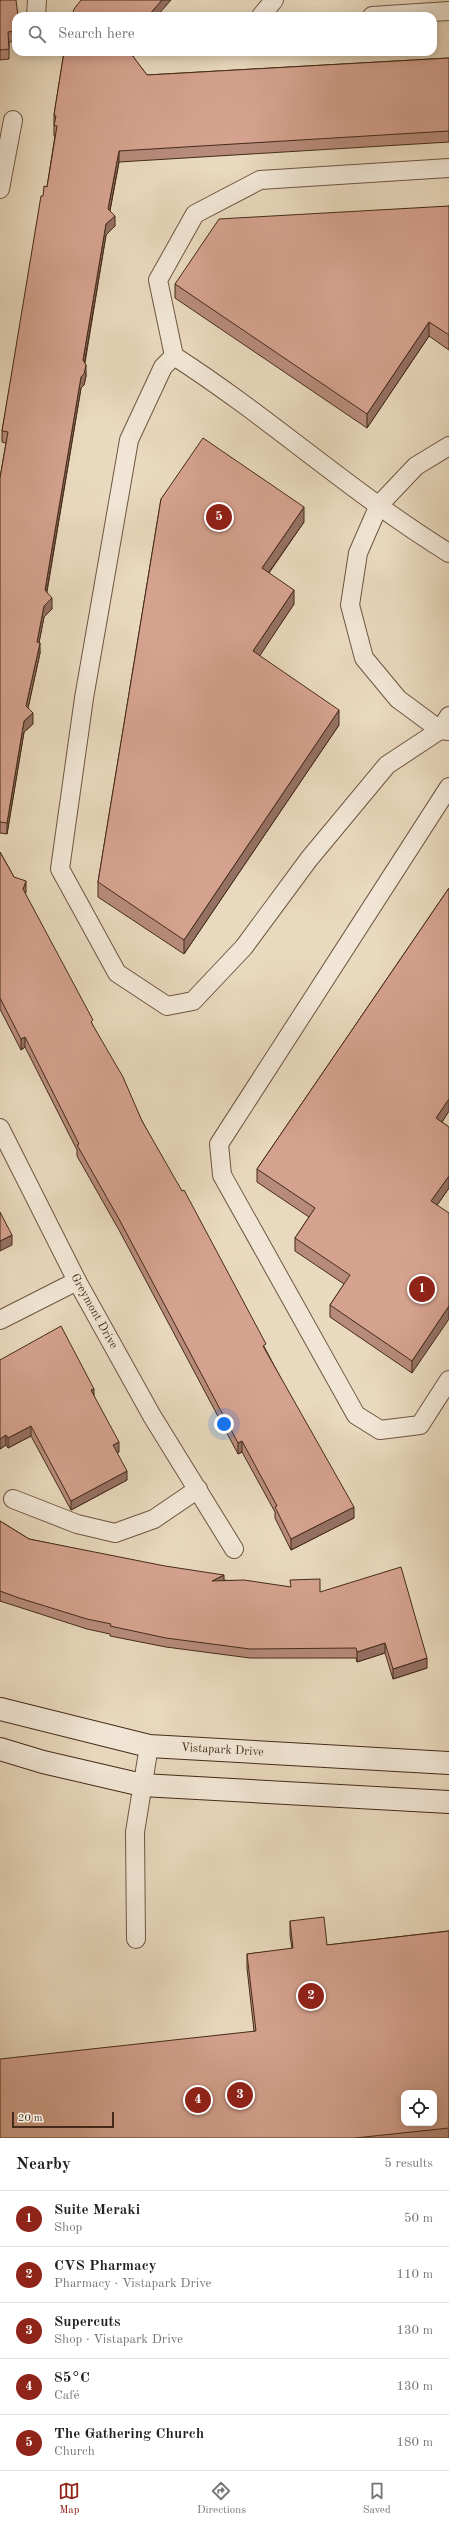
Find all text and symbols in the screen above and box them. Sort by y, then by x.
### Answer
search box [12,12,437,56]
icon: search [26,23,48,45]
text: Search here [58,27,135,42]
pin: 5 [206,502,232,532]
street label: Greymont Drive [68,1272,120,1351]
pin: 1 [409,1274,435,1304]
your location [214,1414,234,1434]
street label: Vistapark Drive [181,1742,265,1759]
pin: 2 [298,1981,324,2011]
pin: 3 [227,2080,253,2110]
pin: 4 [185,2085,211,2115]
map controls [401,2090,437,2126]
button: locate [401,2090,437,2126]
scale bar [12,2110,114,2129]
text: 20 m [18,2113,43,2124]
text: Nearby [16,2156,71,2173]
text: 5 results [384,2157,433,2170]
text: Suite Meraki [54,2203,140,2218]
text: 1 [25,2212,33,2225]
text: 50 m [404,2212,433,2225]
text: Shop [54,2221,82,2234]
text: CVS Pharmacy [54,2259,157,2274]
text: 2 [25,2268,33,2281]
text: 110 m [396,2268,433,2281]
text: Pharmacy · Vistapark Drive [54,2277,212,2290]
text: Supercuts [54,2315,120,2330]
text: 3 [25,2324,33,2337]
text: 130 m [396,2324,433,2337]
text: Shop · Vistapark Drive [54,2333,183,2346]
text: 85°C [54,2371,90,2386]
text: 4 [25,2380,33,2393]
text: 130 m [396,2380,433,2393]
text: Café [54,2389,79,2402]
text: The Gathering Church [54,2427,204,2442]
text: 5 [25,2436,33,2449]
text: 180 m [396,2436,433,2449]
text: Church [54,2445,95,2458]
tab: Map [58,2480,80,2518]
tab: Directions [197,2480,246,2518]
tab: Saved [363,2480,391,2518]

